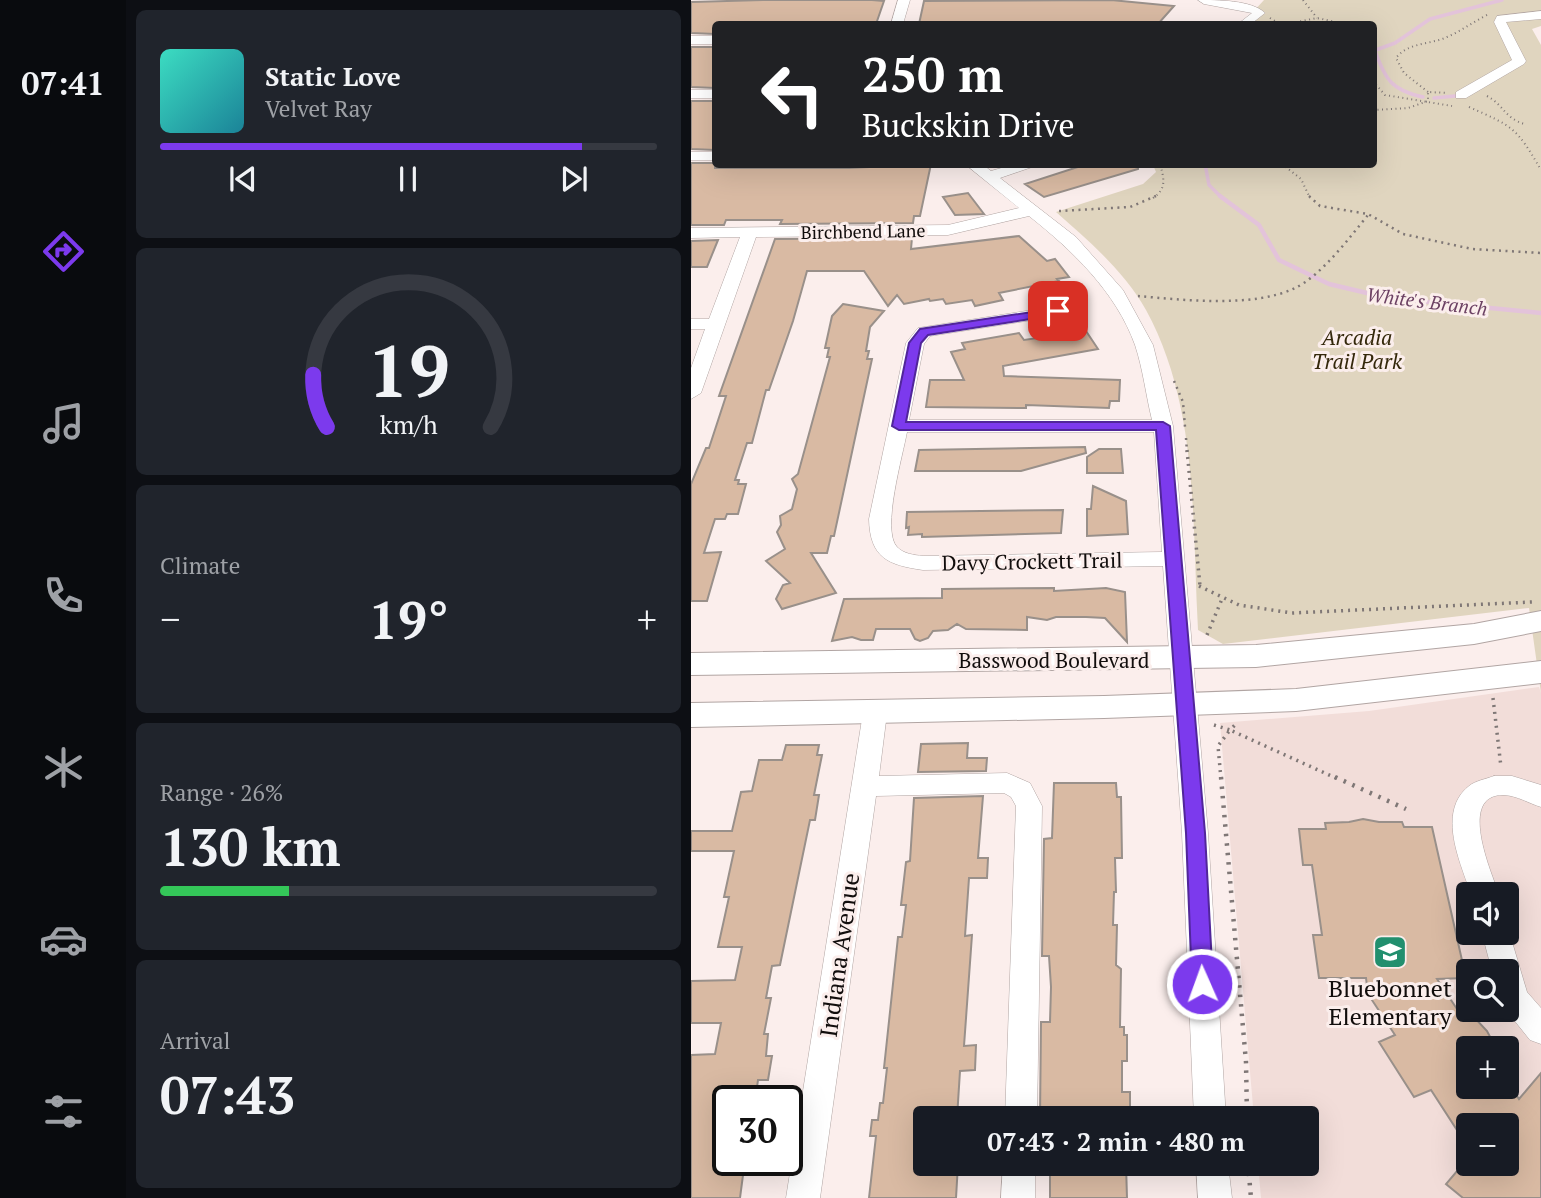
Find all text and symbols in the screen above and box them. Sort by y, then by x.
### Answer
text: 250 m [862,41,1004,106]
icon: left [747,49,838,140]
text: Static Love [265,59,401,93]
text: 07:41 [21,62,105,104]
text: Velvet Ray [265,93,372,124]
text: Buckskin Drive [862,104,1075,146]
icon: previous [224,160,262,198]
icon: pause [389,160,427,198]
icon: next [555,160,593,198]
street label: Birchbend Lane [800,218,926,244]
icon: directions [39,227,88,276]
pin [1028,281,1088,341]
water label: White's Branch [1365,281,1489,321]
icon: arrive [1039,292,1077,330]
text: 19 [367,322,450,419]
park label: Arcadia Trail Park [1312,323,1403,375]
icon: music [39,399,88,448]
text: km/h [380,408,438,441]
street label: Davy Crockett Trail [941,545,1123,577]
text: Climate [160,550,240,581]
icon: phone [39,571,88,620]
text: 19° [368,585,449,654]
text: − [160,594,180,644]
text: + [637,594,657,644]
street label: Basswood Boulevard [959,646,1150,674]
icon: climate [39,743,88,792]
text: Range · 26% [160,777,283,808]
text: 130 km [160,812,341,881]
street label: Indiana Avenue [812,871,866,1039]
map controls [1456,882,1519,1176]
button: sound [1456,882,1519,945]
icon: car [39,915,88,964]
school or university icon: Bluebonnet Elementary [1371,933,1409,971]
position arrow [1165,947,1239,1021]
button: search [1456,959,1519,1022]
place label: Bluebonnet Elementary [1328,972,1452,1032]
text: Arrival [160,1025,231,1056]
button: + [1456,1036,1519,1099]
text: 07:43 [160,1060,295,1129]
speed limit sign: 30 [712,1085,803,1176]
icon: filters [39,1087,88,1136]
button: − [1456,1113,1519,1176]
text: 07:43 · 2 min · 480 m [987,1124,1245,1158]

